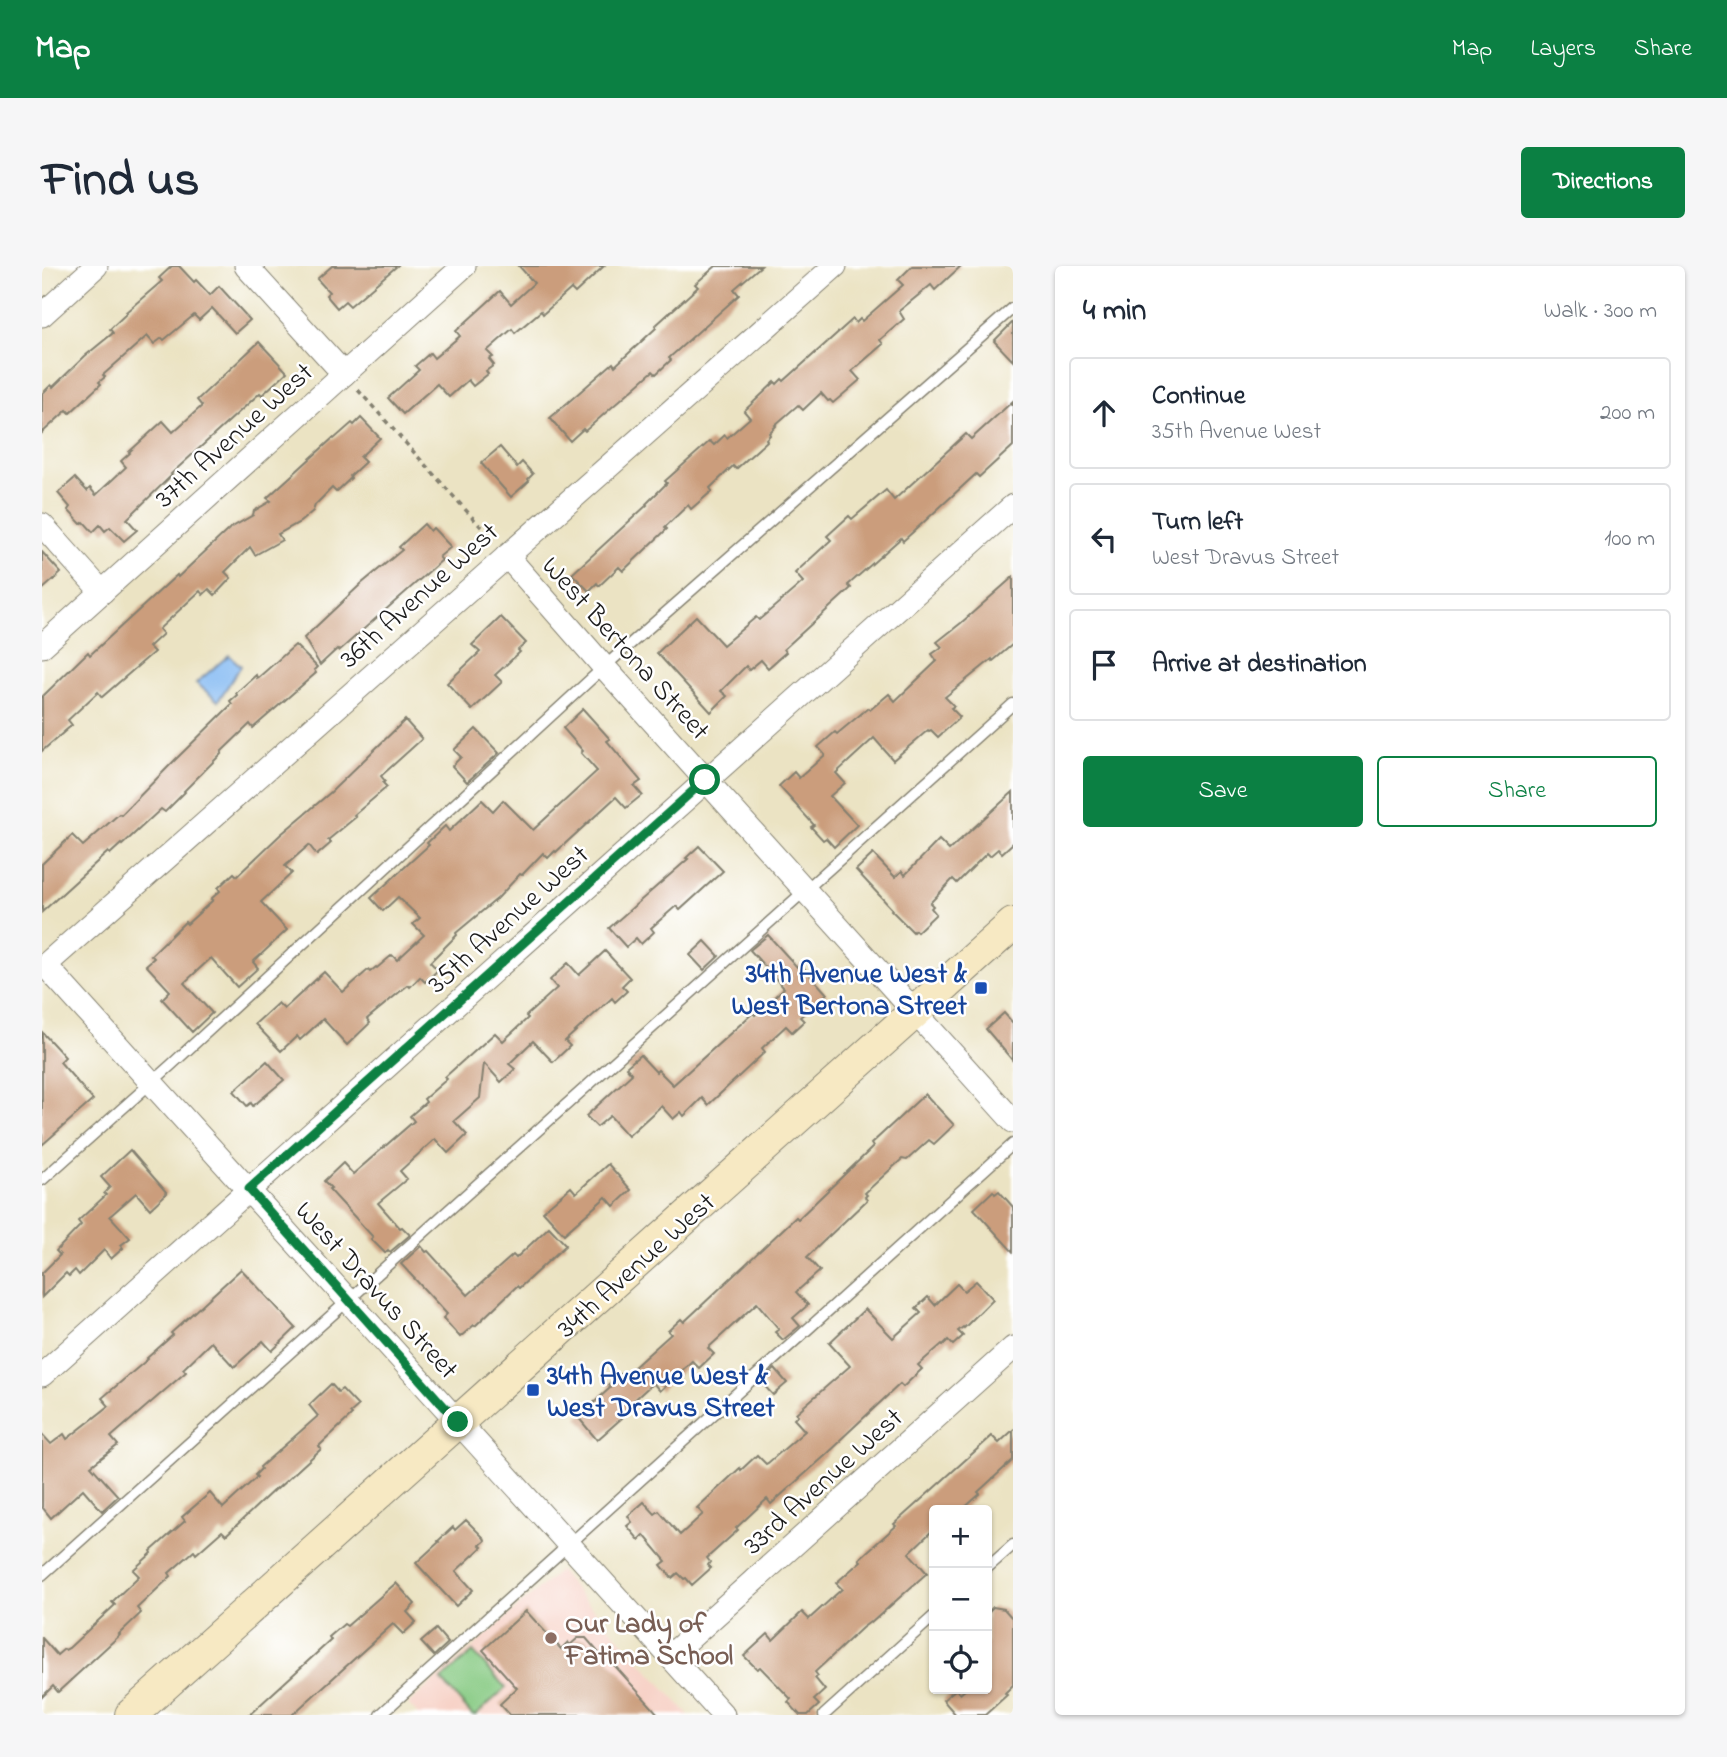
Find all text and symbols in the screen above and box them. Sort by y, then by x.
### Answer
text: Map [35,25,91,73]
text: Map [1452,32,1492,67]
text: Layers [1530,32,1596,67]
text: Share [1634,32,1692,67]
text: Find us [42,146,199,218]
button: Directions [1521,147,1685,218]
text: 4 min [1083,290,1146,334]
text: Walk · 300 m [1543,295,1657,328]
street label: 37th Avenue West [147,354,324,519]
text: Continue [1152,378,1245,416]
icon: ahead [1085,394,1123,432]
text: 200 m [1600,397,1655,430]
text: 35th Avenue West [1152,416,1321,449]
text: Turn left [1152,504,1243,542]
street label: 36th Avenue West [331,514,509,679]
icon: left [1085,520,1123,558]
text: 100 m [1604,523,1655,556]
text: West Dravus Street [1152,542,1339,575]
street label: West Bertona Street [530,548,718,751]
icon: arrive [1085,646,1123,684]
text: Arrive at destination [1152,646,1367,684]
button: Save [1083,756,1363,827]
button: Share [1377,756,1657,827]
route start [689,764,720,795]
street label: 35th Avenue West [419,836,600,1005]
place label: 34th Avenue West & West Bertona Street [732,955,968,1028]
marker: 34th Avenue West & West Bertona Street [973,980,989,996]
street label: 34th Avenue West [549,1184,726,1349]
street label: West Dravus Street [284,1193,467,1390]
place label: 34th Avenue West & West Dravus Street [546,1357,775,1430]
marker: 34th Avenue West & West Dravus Street [525,1382,541,1398]
street label: 33rd Avenue West [735,1399,914,1566]
route end [442,1406,473,1437]
map controls [929,1505,992,1694]
button: + [929,1505,992,1568]
button: − [929,1568,992,1631]
place label: Our Lady of Fatima School [563,1605,734,1678]
marker: Our Lady of Fatima School [543,1630,559,1646]
button: locate [929,1631,992,1694]

